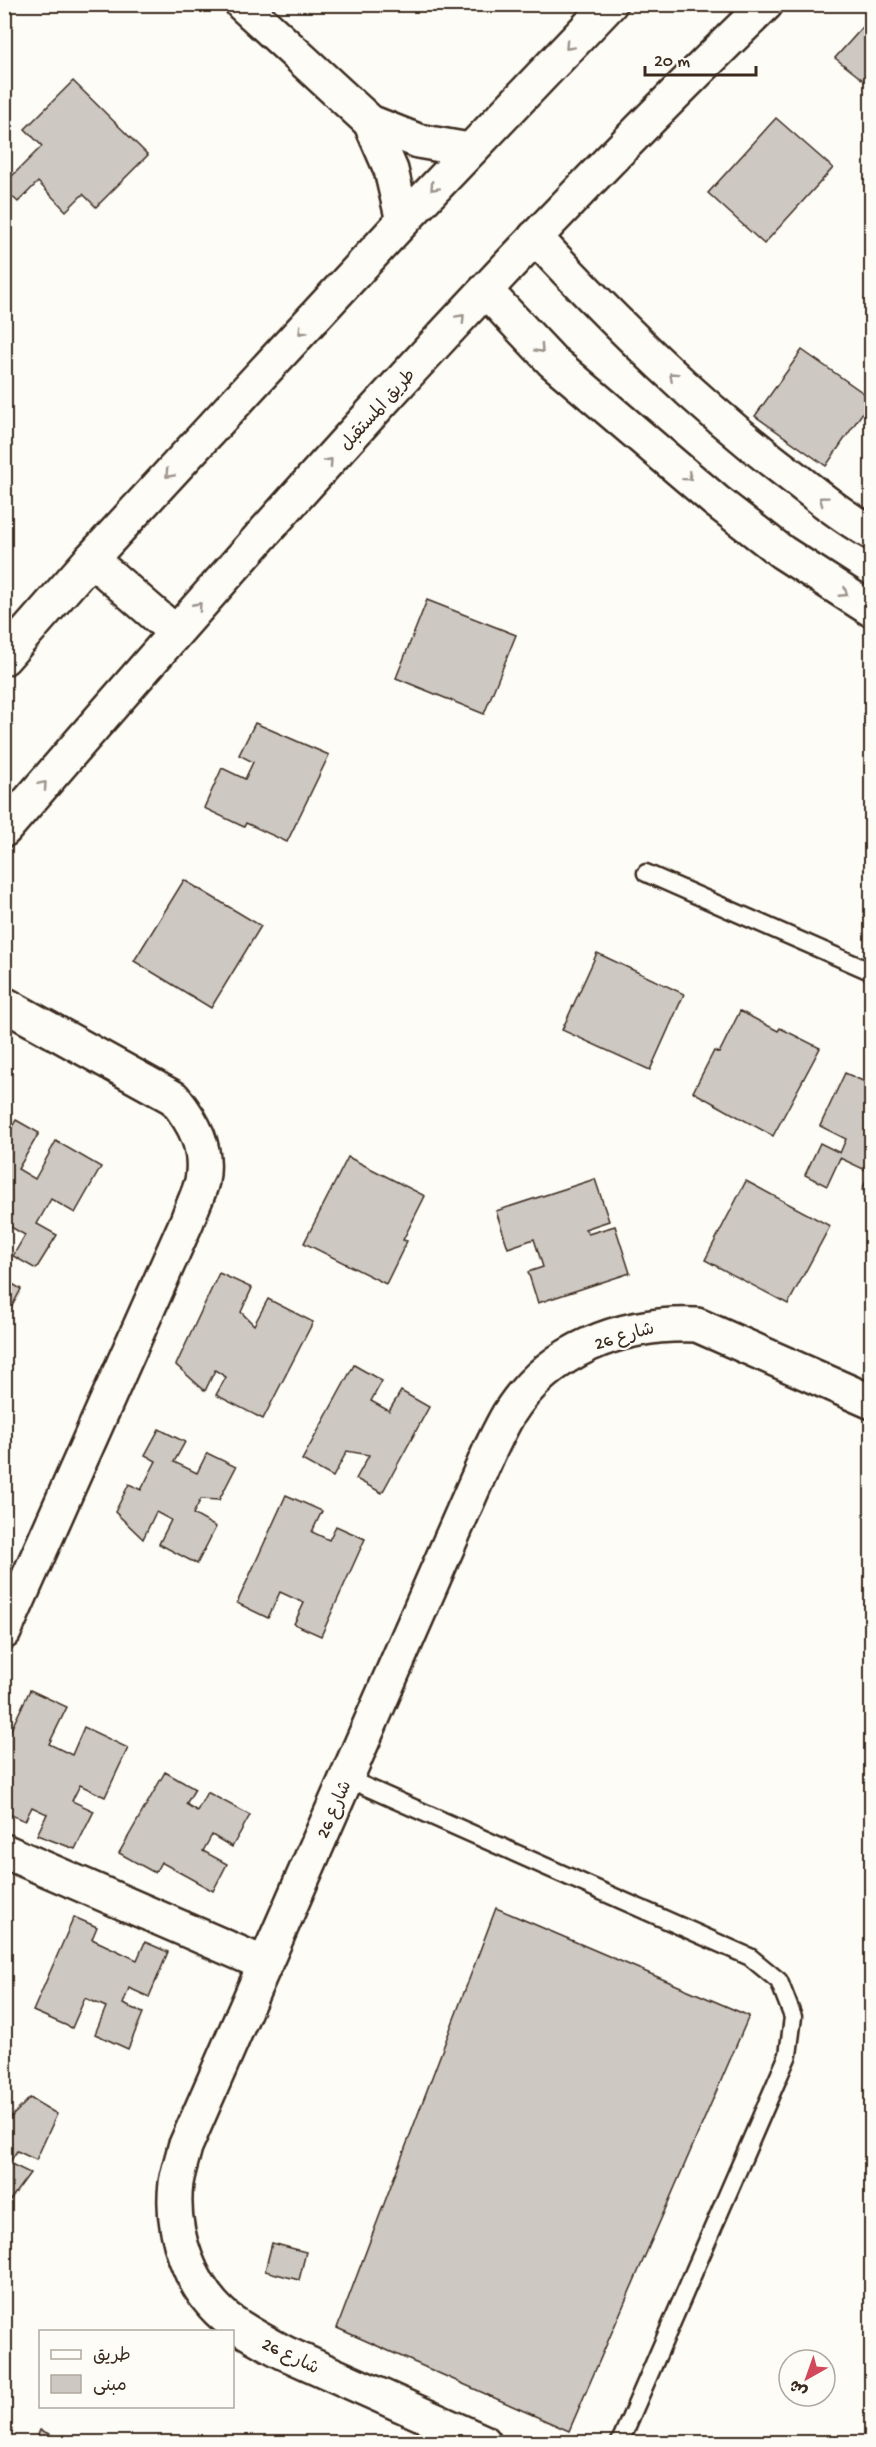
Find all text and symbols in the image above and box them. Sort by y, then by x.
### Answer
scale bar [645,39,756,77]
one-way arrow [565,40,576,50]
text: 20 m [654,52,690,73]
one-way arrow [430,181,441,191]
one-way arrow [453,314,464,325]
one-way arrow [298,323,309,334]
one-way arrow [533,342,544,353]
street label: طريق المستقبل [337,366,421,456]
one-way arrow [670,372,680,383]
one-way arrow [322,458,333,469]
one-way arrow [166,467,177,478]
one-way arrow [681,469,692,480]
one-way arrow [819,497,830,508]
one-way arrow [837,586,848,597]
one-way arrow [191,603,202,613]
one-way arrow [36,781,47,792]
street label: شارع 26 [592,1319,657,1356]
street label: شارع 26 [313,1778,357,1842]
legend [39,2330,234,2408]
street label: شارع 26 [258,2334,322,2380]
text: طريق [93,2346,131,2367]
north arrow [777,2348,837,2408]
text: ش [787,2374,812,2400]
text: مبنى [93,2376,127,2397]

